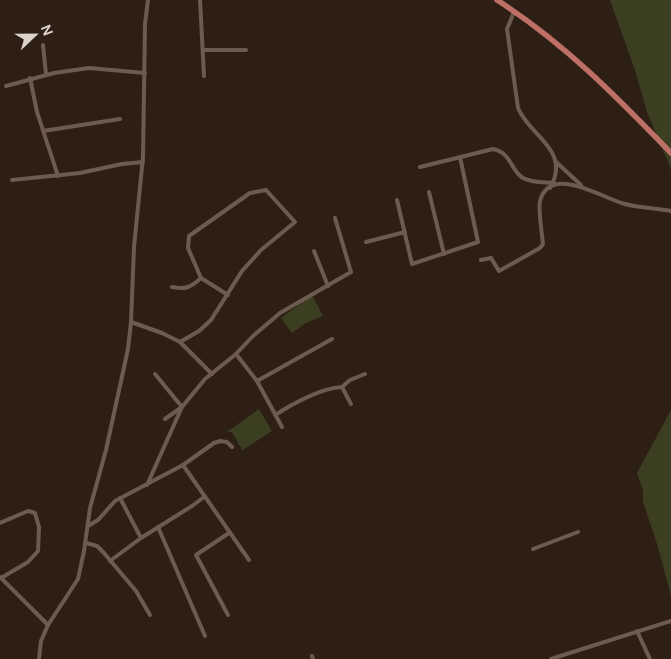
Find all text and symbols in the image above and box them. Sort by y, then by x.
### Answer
north arrow [10,10,60,60]
text: N [37,22,57,38]

